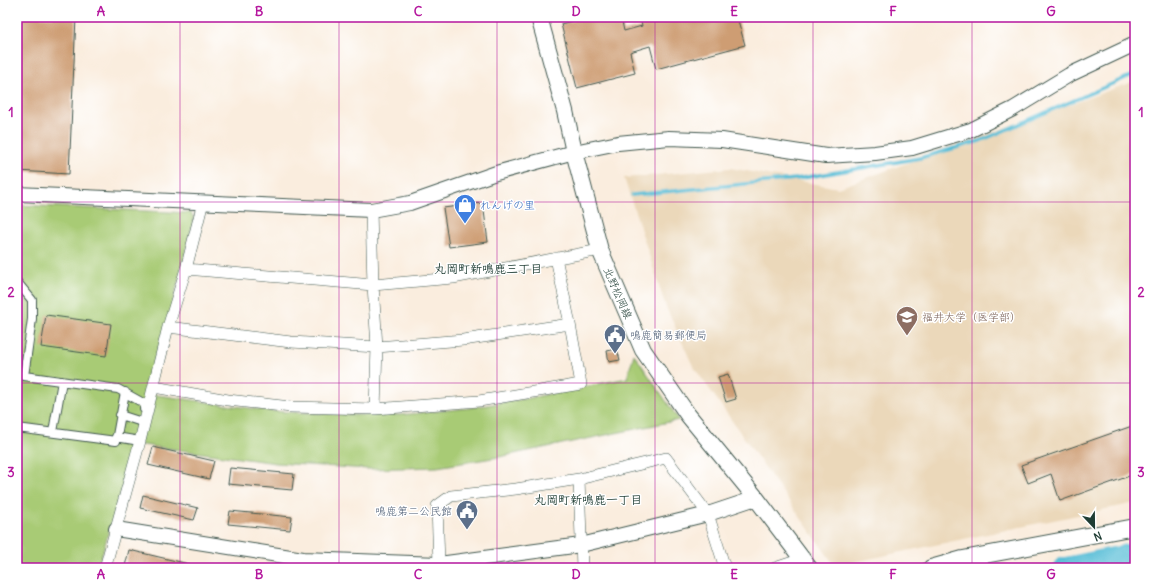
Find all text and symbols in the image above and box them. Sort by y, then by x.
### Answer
text: A [97,3,106,20]
text: B [255,3,264,20]
text: C [414,3,423,20]
text: D [571,3,581,20]
text: E [730,3,738,20]
text: F [889,3,897,20]
text: G [1046,3,1056,20]
text: 1 [8,104,14,121]
text: 1 [1138,104,1144,121]
shop icon: れんげの里 [452,192,478,225]
place label: れんげの里 [480,198,535,212]
district label: 丸岡町新鳴鹿三丁目 [434,261,542,276]
street label: 北野松岡線 [600,265,636,321]
text: 2 [7,284,15,301]
text: 2 [1137,284,1145,301]
school or university icon: 福井大学（医学部） [894,304,920,337]
place label: 福井大学（医学部） [922,310,1021,324]
public building icon: 鳴鹿簡易郵便局 [602,322,628,355]
place label: 鳴鹿簡易郵便局 [630,328,707,342]
text: 3 [7,464,15,481]
text: 3 [1137,464,1145,481]
district label: 丸岡町新鳴鹿一丁目 [534,492,642,507]
public building icon: 鳴鹿第二公民館 [454,498,480,531]
place label: 鳴鹿第二公民館 [375,504,452,518]
north arrow [1074,507,1114,547]
text: N [1092,528,1104,544]
text: A [97,566,106,583]
text: B [255,566,264,583]
text: C [414,566,423,583]
text: D [571,566,581,583]
text: E [730,566,738,583]
text: F [889,566,897,583]
text: G [1046,566,1056,583]

